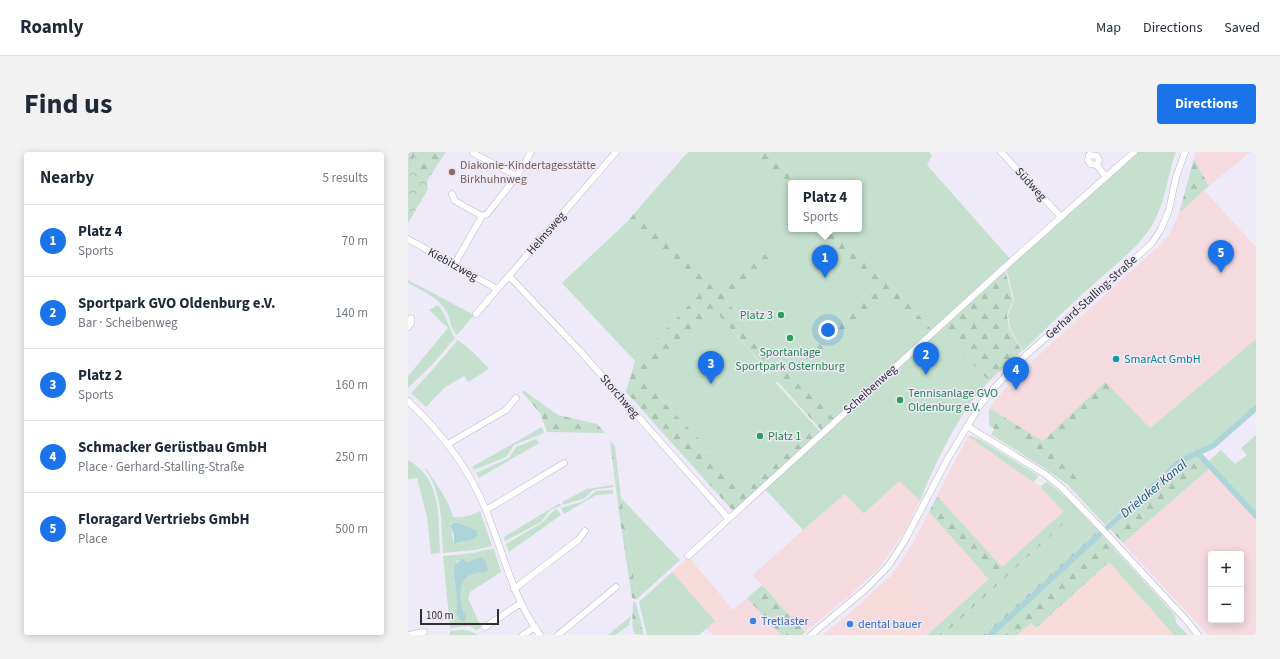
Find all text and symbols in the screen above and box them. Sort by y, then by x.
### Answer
text: Roamly [20,14,83,41]
text: Map [1096,18,1121,38]
text: Directions [1143,18,1202,38]
text: Saved [1224,18,1260,38]
text: Find us [24,84,112,124]
button: Directions [1157,84,1256,124]
place label: Diakonie-Kindertagesstätte Birkhuhnweg [460,157,596,188]
street label: Südweg [1011,164,1050,205]
text: Nearby [40,166,94,190]
marker: Diakonie-Kindertagesstätte Birkhuhnweg [447,167,457,177]
text: 5 results [323,169,368,187]
popup [788,180,862,232]
text: Platz 4 [803,187,847,208]
street label: Helmsweg [523,208,570,259]
text: Sports [803,208,838,226]
text: Platz 4 [78,221,122,242]
text: 1 [50,232,56,250]
text: 70 m [342,232,368,250]
pin: 5 [1208,240,1234,273]
text: Sports [78,242,113,260]
street label: Kiebitzweg [425,244,481,285]
pin: 1 [812,245,838,278]
street label: Gerhard-Stalling-Straße [1042,251,1141,343]
text: Sportpark GVO Oldenburg e.V. [78,293,276,314]
text: 2 [50,304,56,322]
text: 140 m [335,304,368,322]
place label: Platz 3 [740,307,773,324]
marker: Platz 3 [776,310,786,320]
text: Bar · Scheibenweg [78,314,178,332]
your location [818,320,838,340]
marker: Sportanlage Sportpark Osternburg [785,333,795,343]
pin: 2 [913,342,939,375]
place label: Sportanlage Sportpark Osternburg [735,344,845,375]
pin: 3 [698,351,724,384]
place label: SmarAct GmbH [1124,351,1201,368]
marker: SmarAct GmbH [1111,354,1121,364]
pin: 4 [1003,357,1029,390]
street label: Scheibenweg [840,361,901,418]
text: Platz 2 [78,365,122,386]
street label: Storchweg [596,371,643,422]
text: 3 [50,376,56,394]
text: 160 m [335,376,368,394]
place label: Tennisanlage GVO Oldenburg e.V. [908,385,998,416]
text: Sports [78,386,113,404]
marker: Tennisanlage GVO Oldenburg e.V. [895,395,905,405]
place label: Platz 1 [768,428,801,445]
marker: Platz 1 [755,431,765,441]
text: Schmacker Gerüstbau GmbH [78,437,267,458]
text: 4 [50,448,56,466]
text: 250 m [335,448,368,466]
water label: Drielaker Kanal [1116,455,1191,522]
text: Place · Gerhard-Stalling-Straße [78,458,244,476]
text: Floragard Vertriebs GmbH [78,509,250,530]
text: 5 [50,520,56,538]
text: 500 m [335,520,368,538]
text: Place [78,530,107,548]
map controls [1208,551,1244,623]
button: + [1208,551,1244,587]
button: − [1208,587,1244,623]
scale bar [420,607,499,626]
text: 100 m [426,608,454,623]
place label: Tretlaster [761,613,810,630]
marker: Tretlaster [748,616,758,626]
place label: dental bauer [858,616,922,633]
marker: dental bauer [845,619,855,629]

